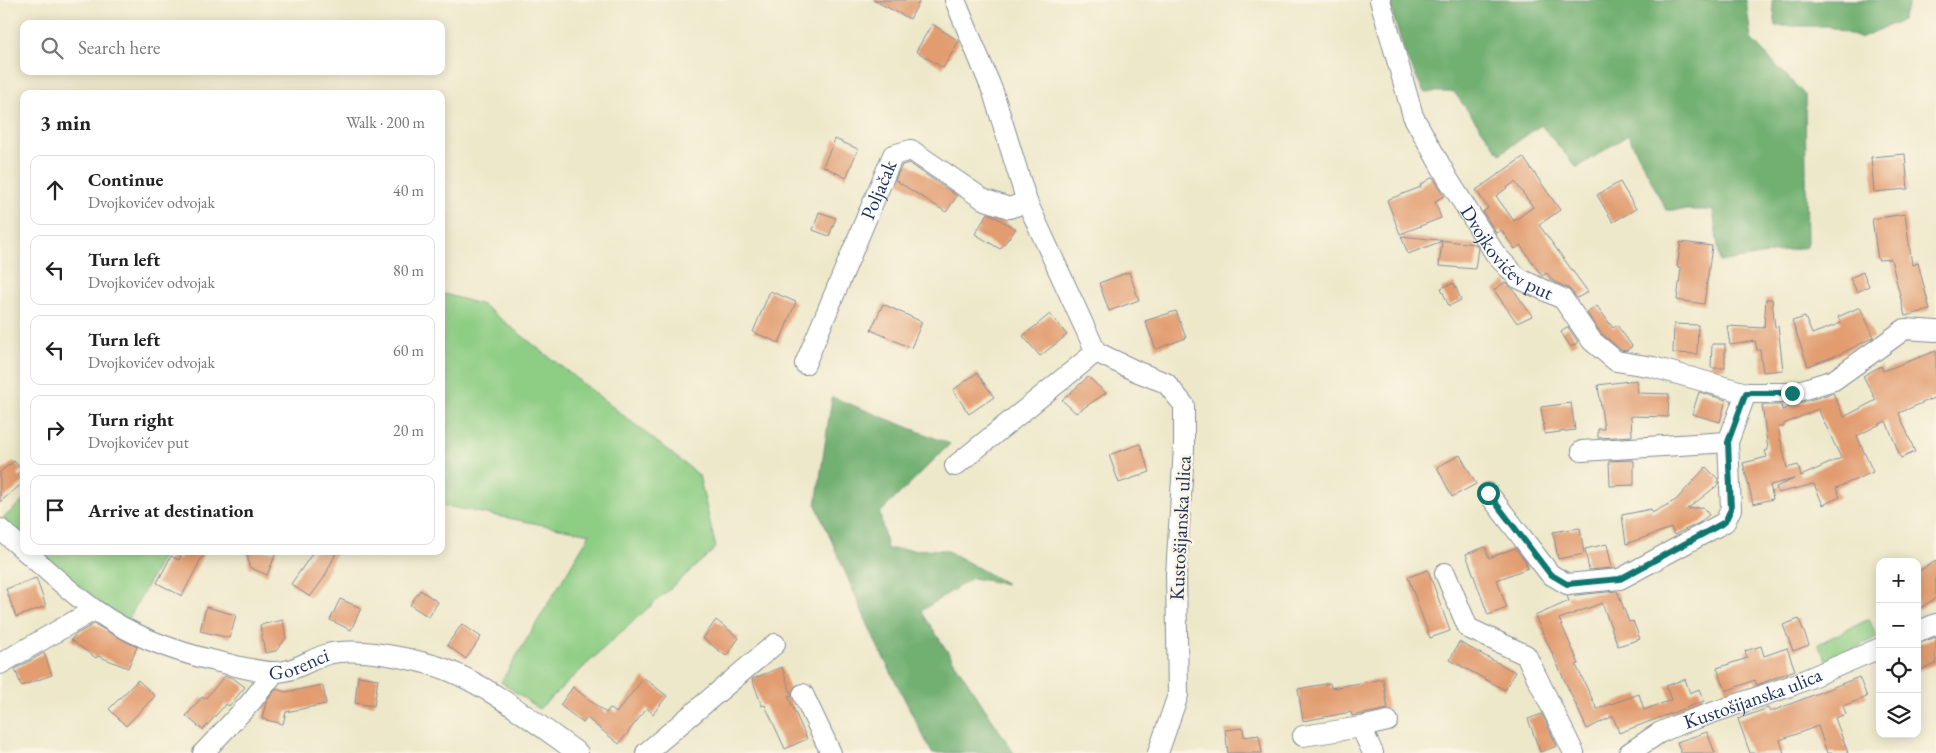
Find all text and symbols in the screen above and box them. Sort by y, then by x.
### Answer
search box [20,20,445,75]
icon: search [38,34,66,62]
text: Search here [78,35,160,60]
text: 3 min [40,109,91,136]
text: Walk · 200 m [346,112,425,133]
street label: Poljačak [854,156,903,224]
text: Continue [88,167,163,192]
icon: ahead [41,176,69,204]
text: 40 m [393,180,424,201]
text: Dvojkovićev odvojak [88,192,215,213]
street label: Dvojkovićev put [1455,200,1558,306]
text: Turn left [88,247,160,272]
icon: left [41,256,69,284]
text: 80 m [393,260,424,281]
text: Dvojkovićev odvojak [88,272,215,293]
text: Turn left [88,327,160,352]
icon: left [41,336,69,364]
text: 60 m [393,340,424,361]
text: Dvojkovićev odvojak [88,352,215,373]
route end [1781,382,1804,405]
text: Turn right [88,407,174,432]
icon: right [41,416,69,444]
text: 20 m [393,420,424,441]
text: Dvojkovićev put [88,432,189,453]
street label: Kustošijanska ulica [1163,455,1197,601]
route start [1477,482,1500,505]
icon: arrive [41,496,69,524]
text: Arrive at destination [88,498,254,523]
map controls [1876,558,1921,738]
button: + [1876,558,1921,603]
button: − [1876,603,1921,648]
street label: Gorenci [269,642,332,685]
button: locate [1876,648,1921,693]
street label: Kustošijanska ulica [1680,661,1826,735]
button: layers [1876,693,1921,738]

